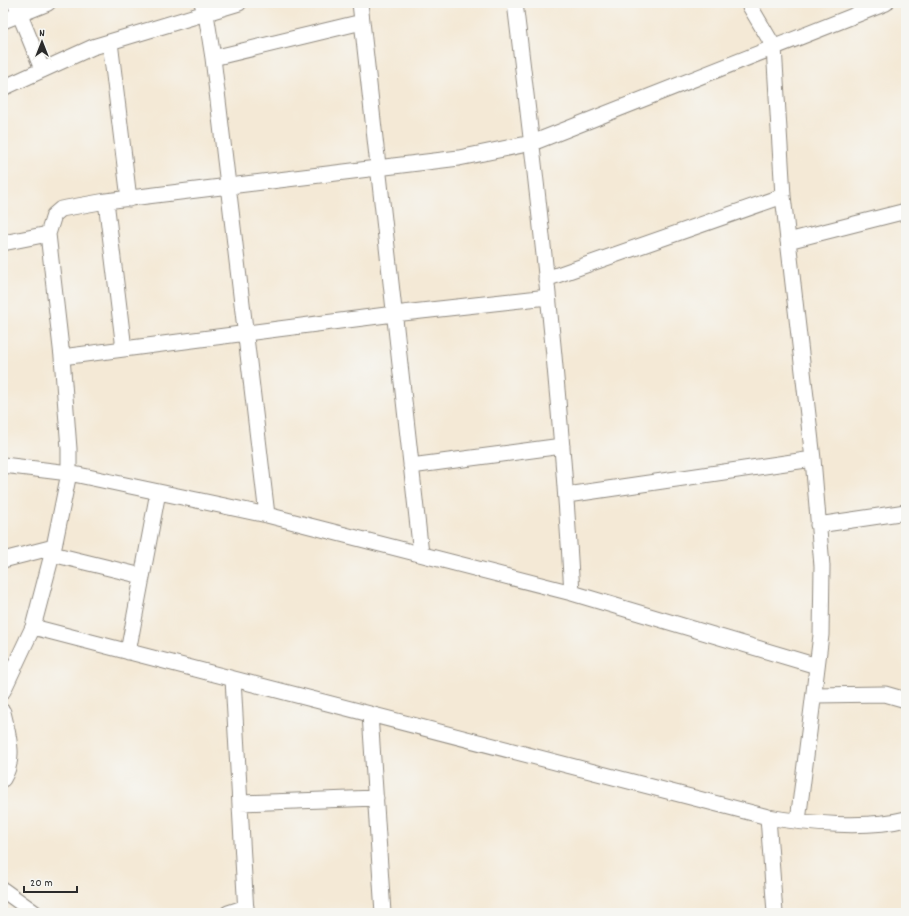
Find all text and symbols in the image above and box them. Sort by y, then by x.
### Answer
north arrow [22,22,62,62]
text: N [39,26,45,42]
scale bar [24,868,77,894]
text: 20 m [30,875,53,892]

